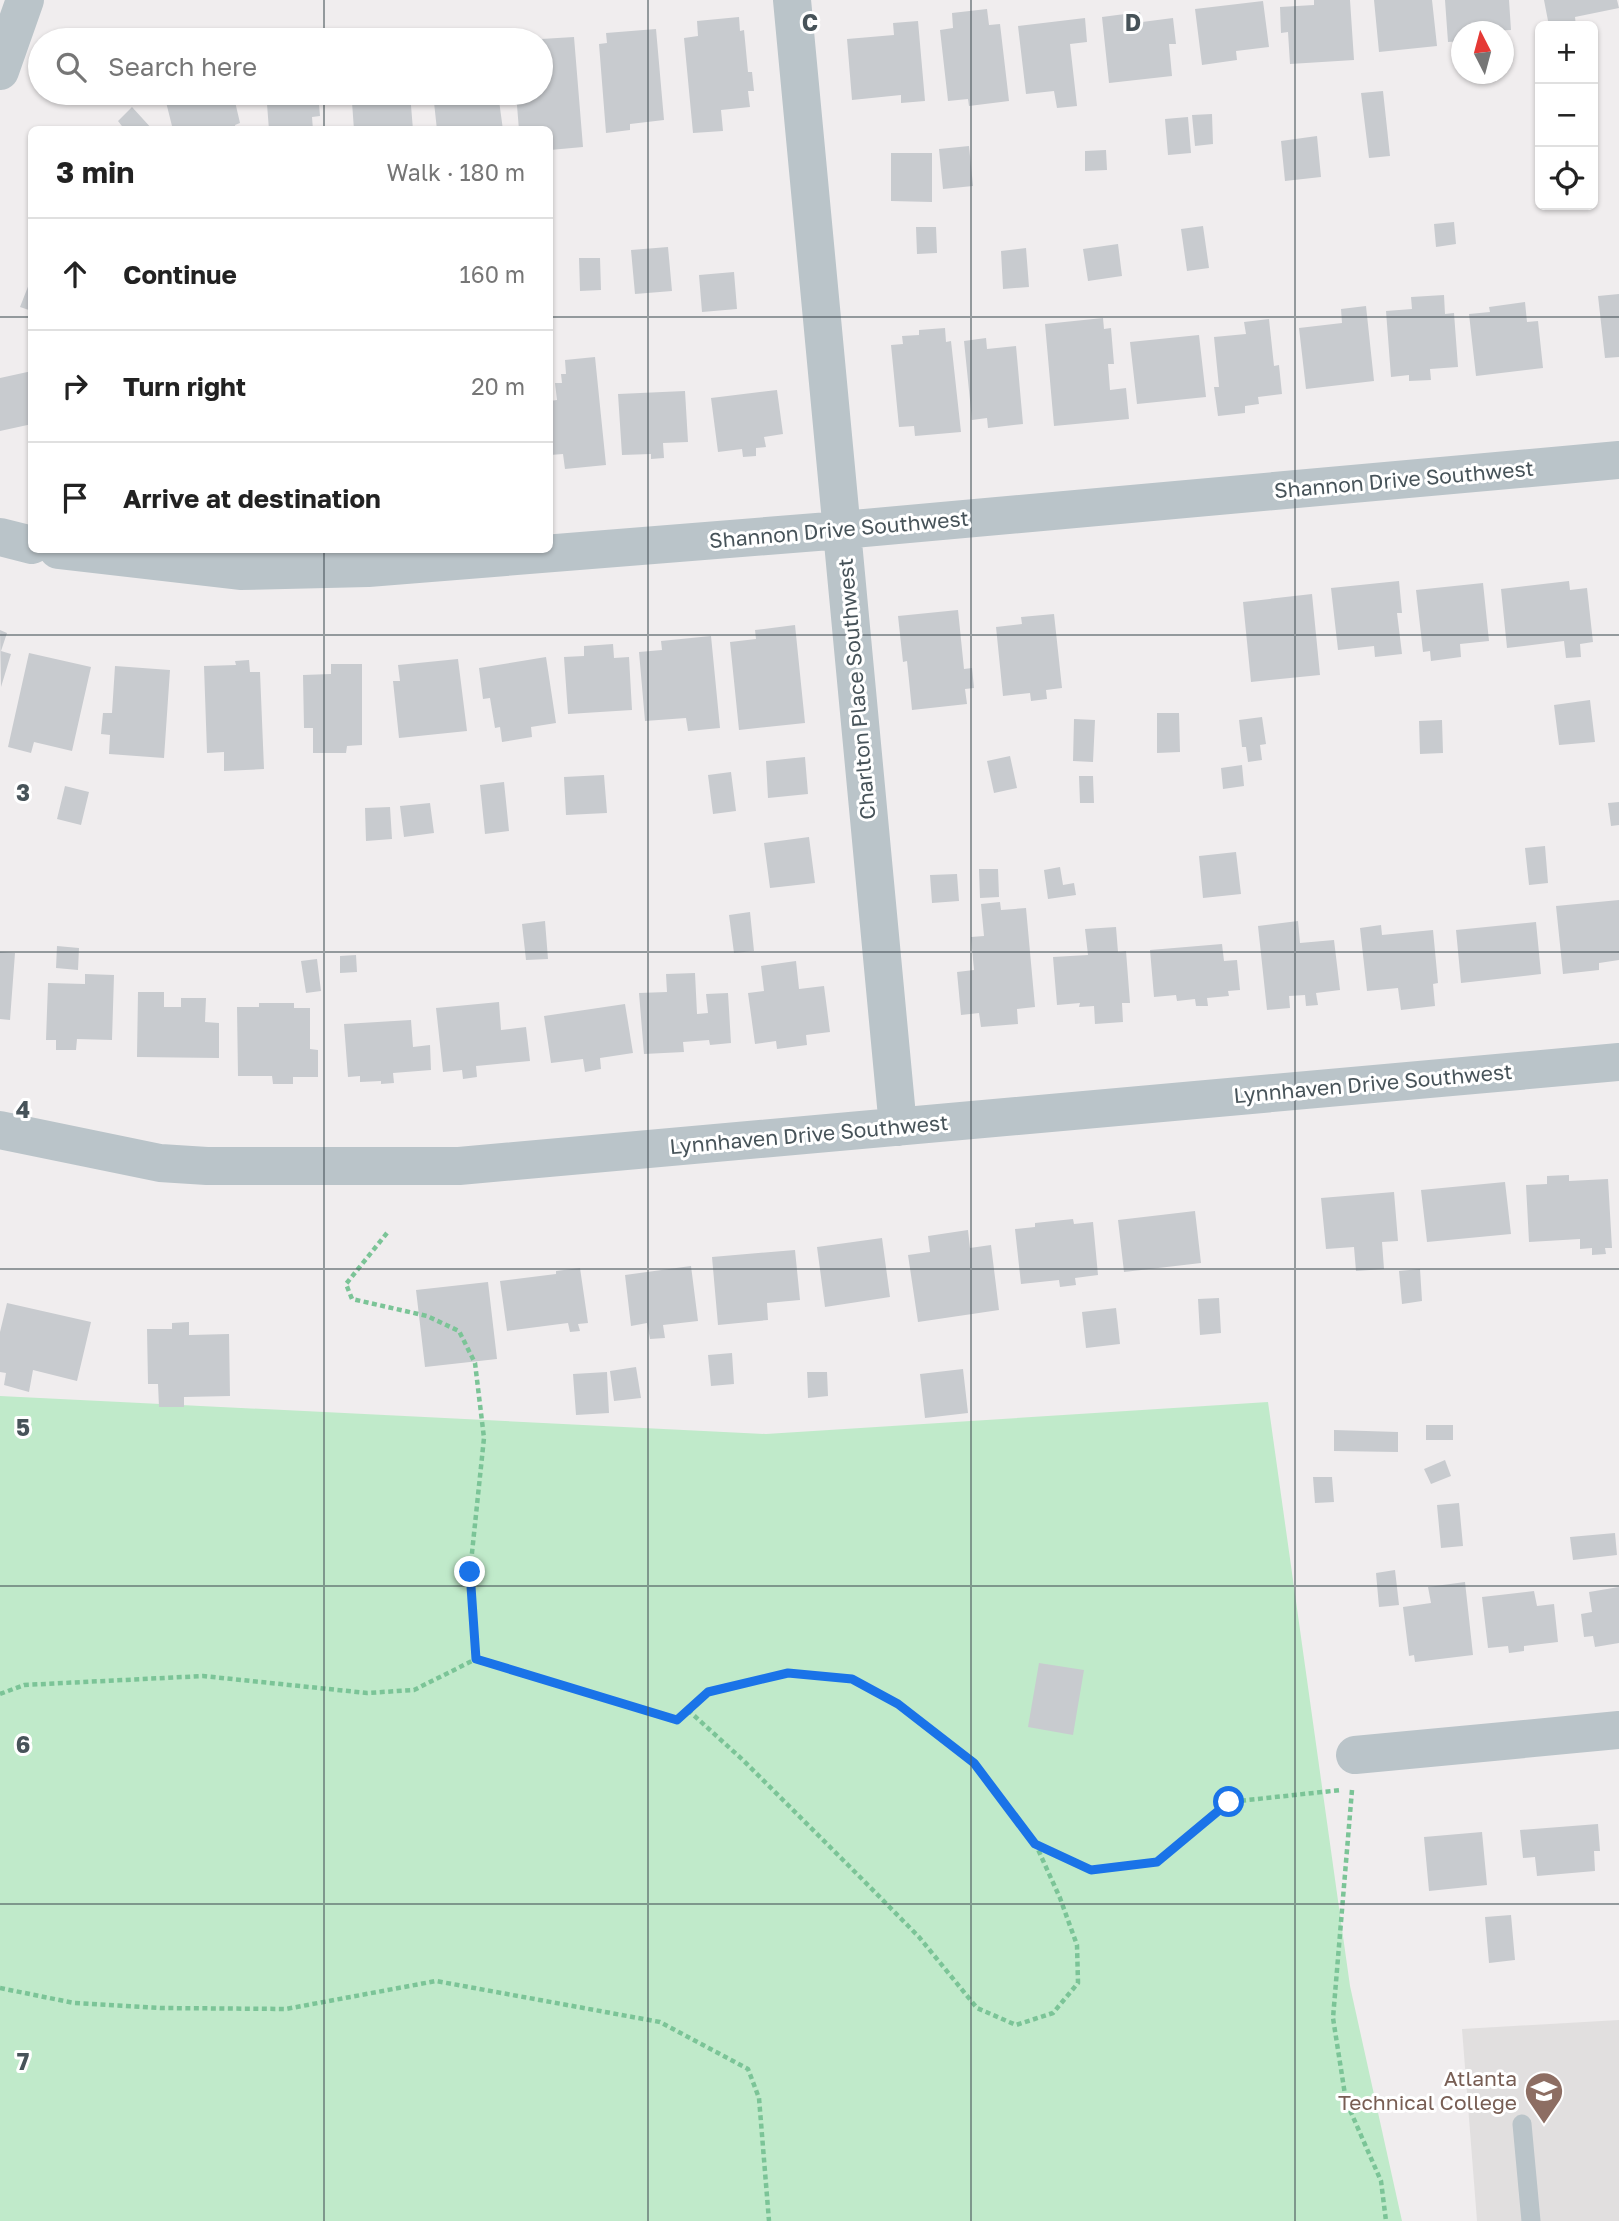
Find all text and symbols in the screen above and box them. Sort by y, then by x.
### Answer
text: C [802,8,818,36]
text: D [1125,8,1141,36]
north arrow [1451,21,1514,84]
map controls [1535,21,1598,210]
button: + [1535,21,1598,84]
search box [28,28,553,105]
icon: search [52,48,90,86]
text: Search here [108,51,257,82]
button: − [1535,84,1598,147]
button: locate [1535,147,1598,210]
text: 3 min [56,154,134,190]
text: Walk · 180 m [387,158,525,186]
icon: ahead [56,255,94,293]
text: Continue [123,259,237,290]
text: 160 m [460,260,525,288]
icon: right [56,367,94,405]
text: Turn right [123,371,246,402]
text: 20 m [471,372,525,400]
street label: Shannon Drive Southwest [1273,455,1535,503]
icon: arrive [56,479,94,517]
text: Arrive at destination [123,483,381,514]
street label: Shannon Drive Southwest [708,505,970,553]
street label: Charlton Place Southwest [832,557,880,821]
text: 3 [16,778,30,806]
street label: Lynnhaven Drive Southwest [1233,1058,1513,1108]
text: 4 [16,1095,30,1123]
street label: Lynnhaven Drive Southwest [669,1109,949,1159]
text: 5 [16,1413,30,1441]
route end [454,1556,485,1587]
text: 6 [16,1730,30,1758]
route start [1213,1786,1244,1817]
text: 7 [17,2047,29,2075]
place label: Atlanta Technical College [1338,2065,1517,2115]
school or university icon: Atlanta Technical College [1523,2070,1565,2125]

